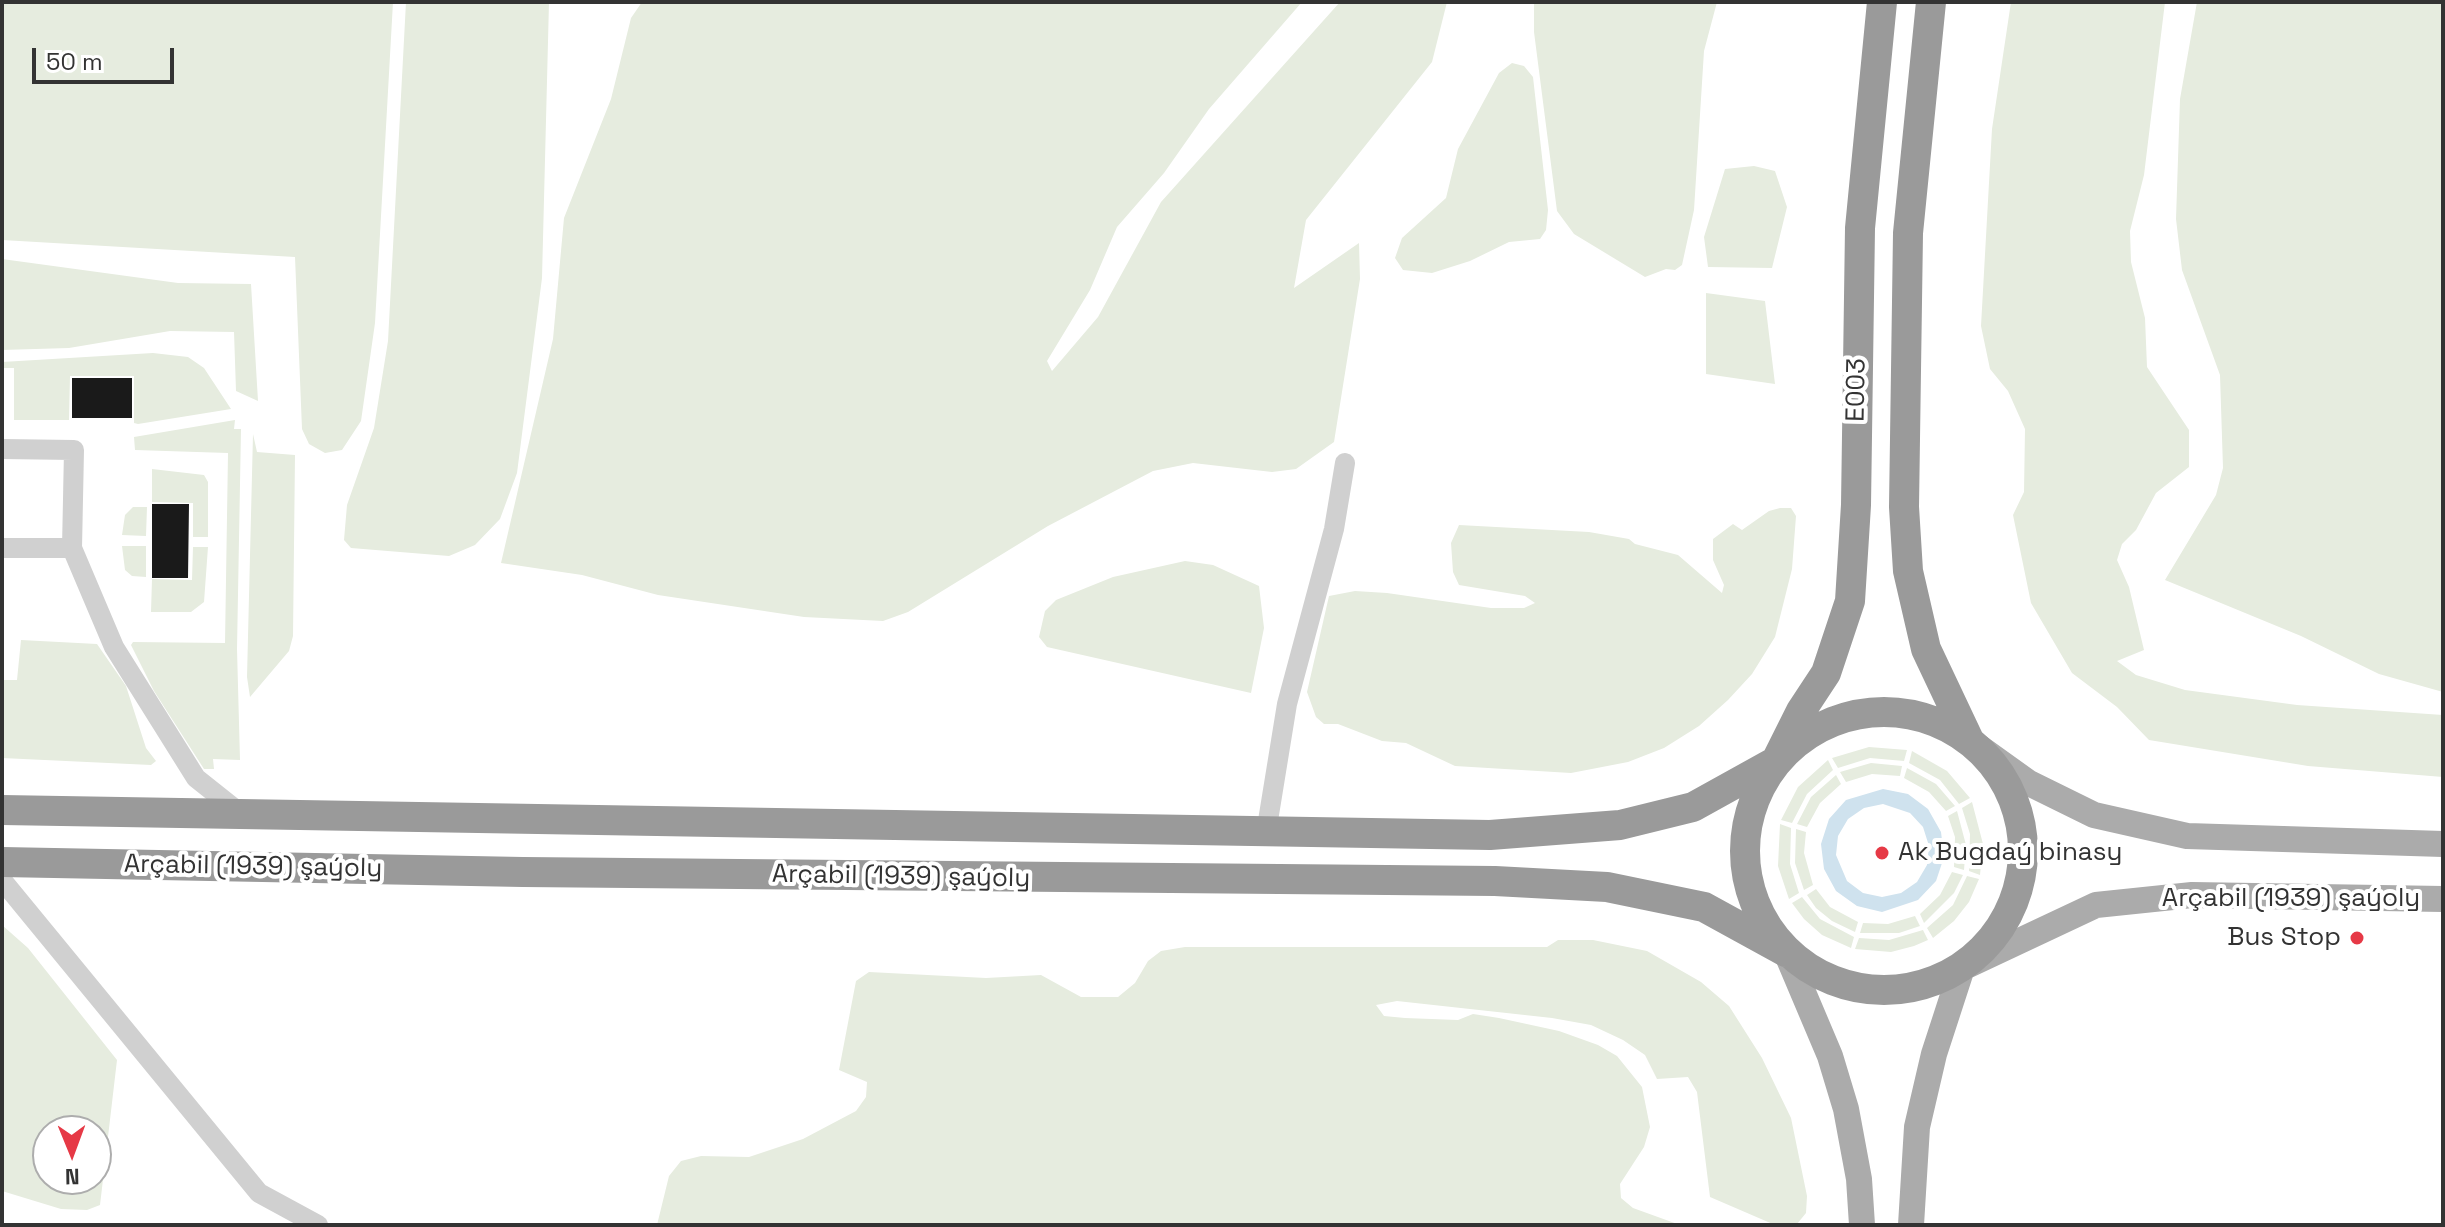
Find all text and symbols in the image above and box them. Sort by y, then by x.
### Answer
scale bar [36,32,178,82]
text: 50 m [46,46,103,77]
street label: E003 [1841,358,1873,422]
place label: Ak Bugdaý binasy [1898,837,2122,869]
marker: Ak Bugdaý binasy [1873,844,1891,862]
street label: Arçabil (1939) şaýoly [124,849,382,885]
street label: Arçabil (1939) şaýoly [772,859,1030,895]
street label: Arçabil (1939) şaýoly [2162,883,2420,915]
place label: Bus Stop [2227,922,2341,954]
marker: Bus Stop [2348,929,2366,947]
north arrow [32,1115,112,1195]
text: N [65,1163,80,1191]

